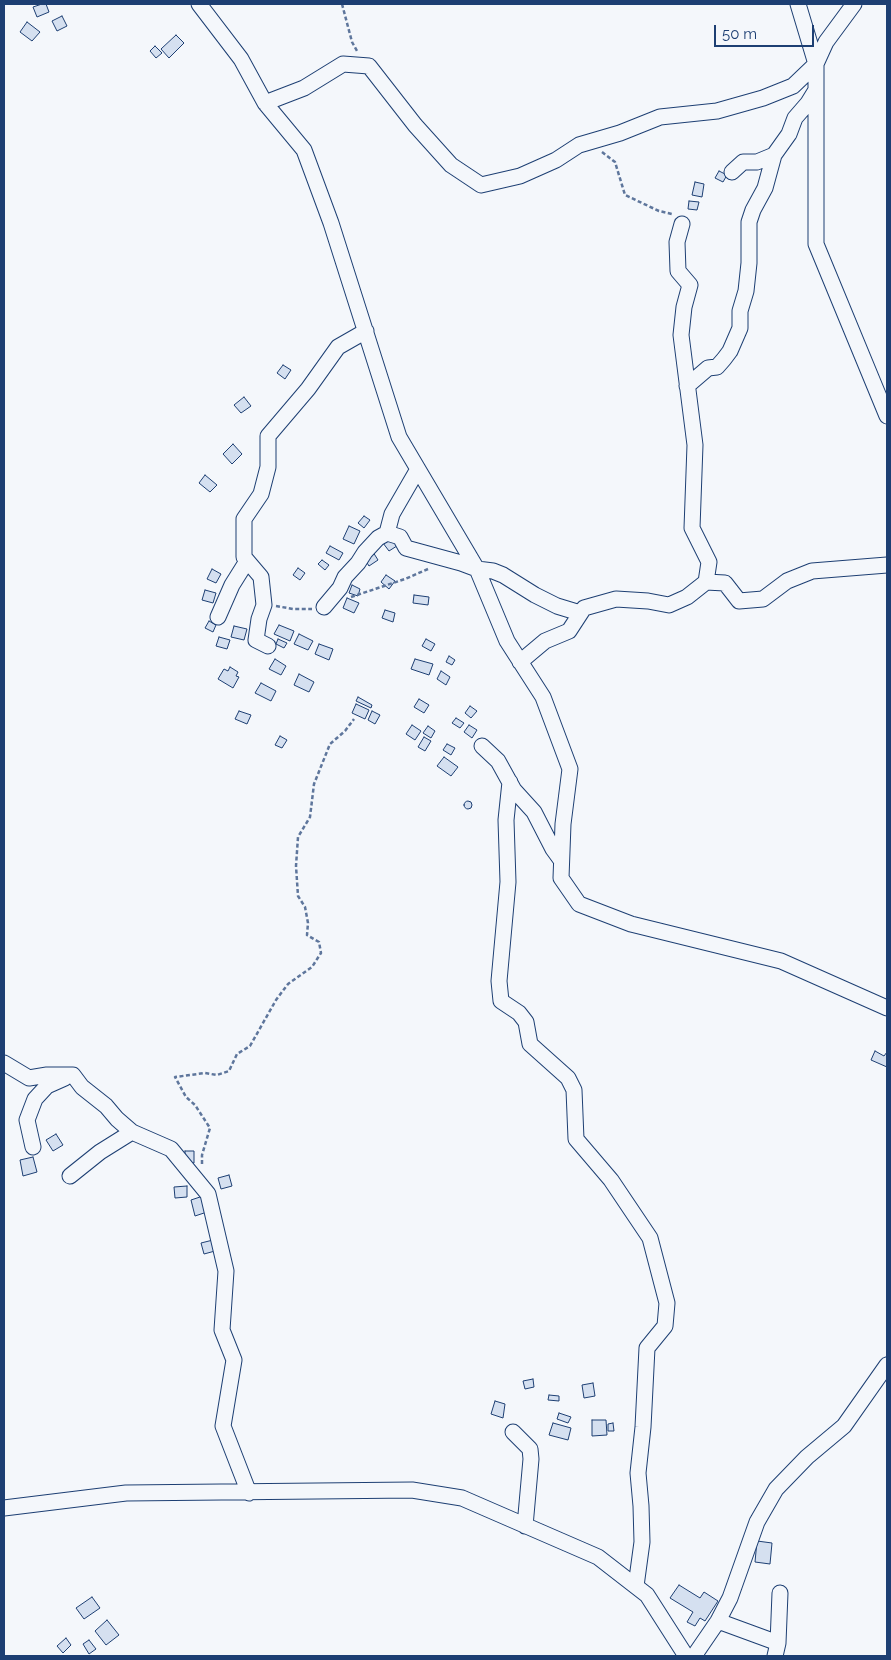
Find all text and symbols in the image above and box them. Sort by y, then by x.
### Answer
scale bar [716,15,816,47]
text: 50 m [722,25,757,43]

